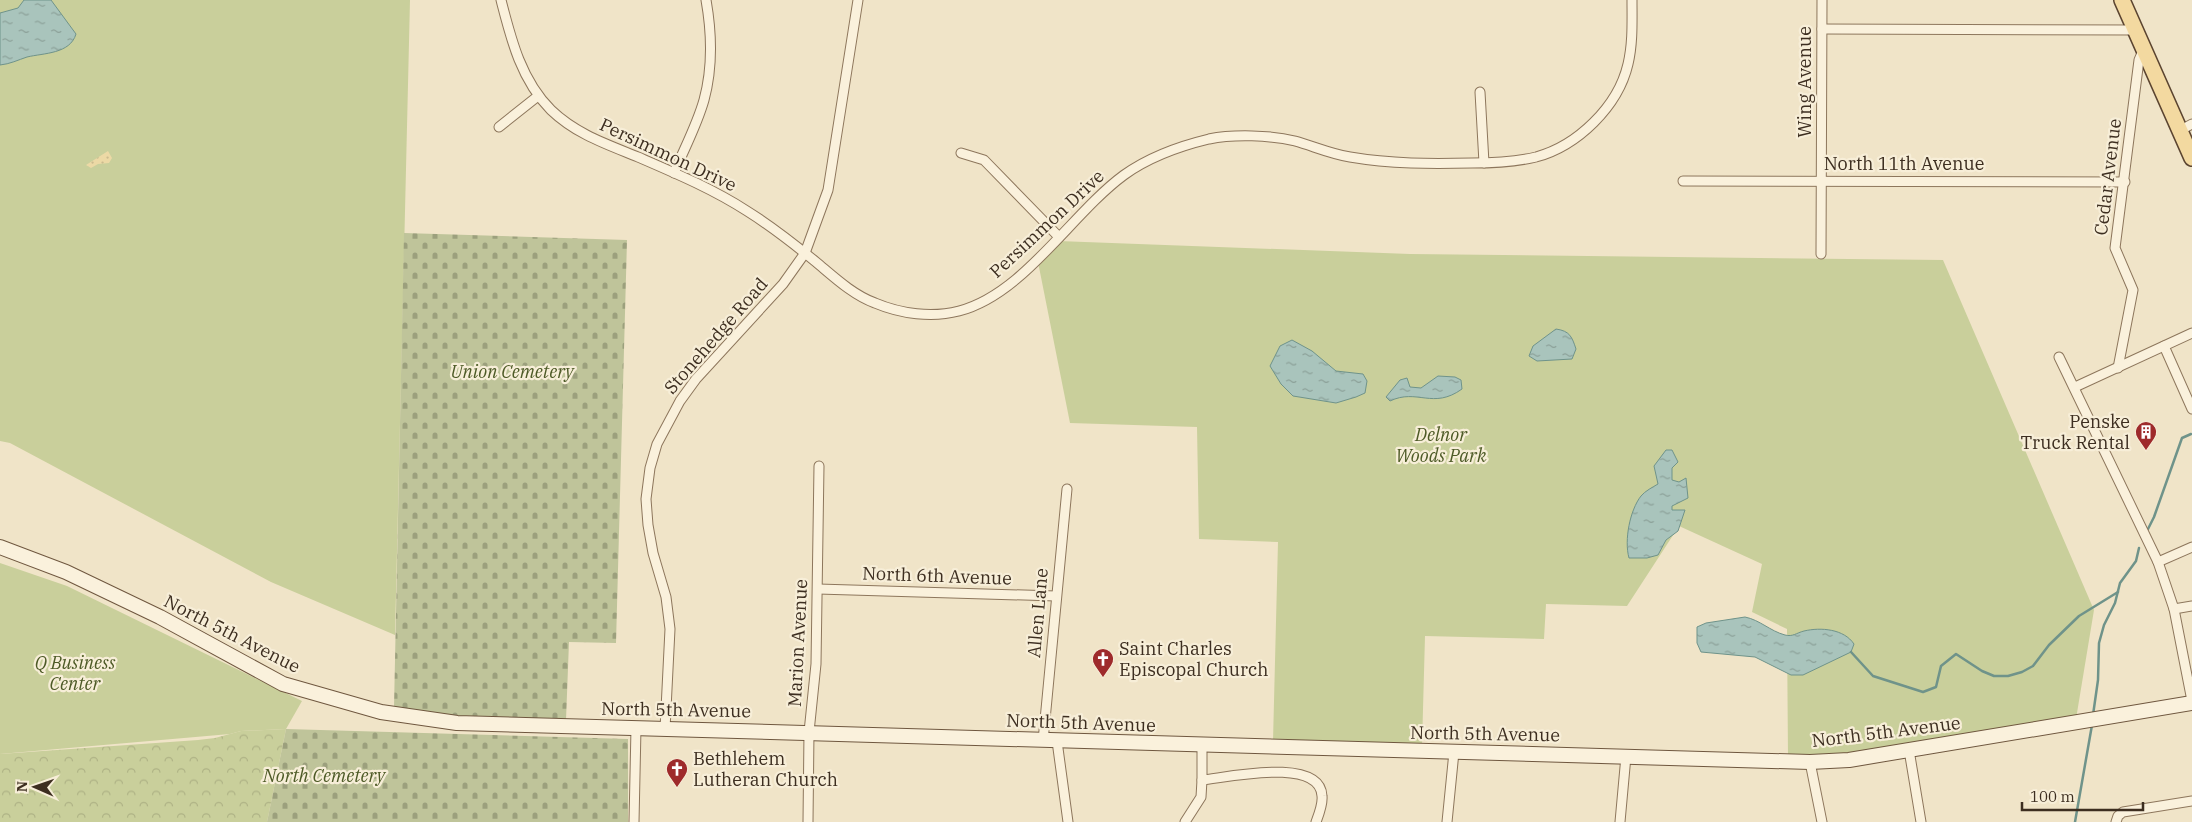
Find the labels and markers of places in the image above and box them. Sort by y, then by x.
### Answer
place label: Penske Truck Rental [2021,410,2130,454]
building icon: Penske Truck Rental [2134,420,2158,451]
place label: Saint Charles Episcopal Church [1119,637,1268,681]
church icon: Saint Charles Episcopal Church [1091,647,1115,678]
place label: Bethlehem Lutheran Church [693,747,838,791]
church icon: Bethlehem Lutheran Church [665,757,689,788]

